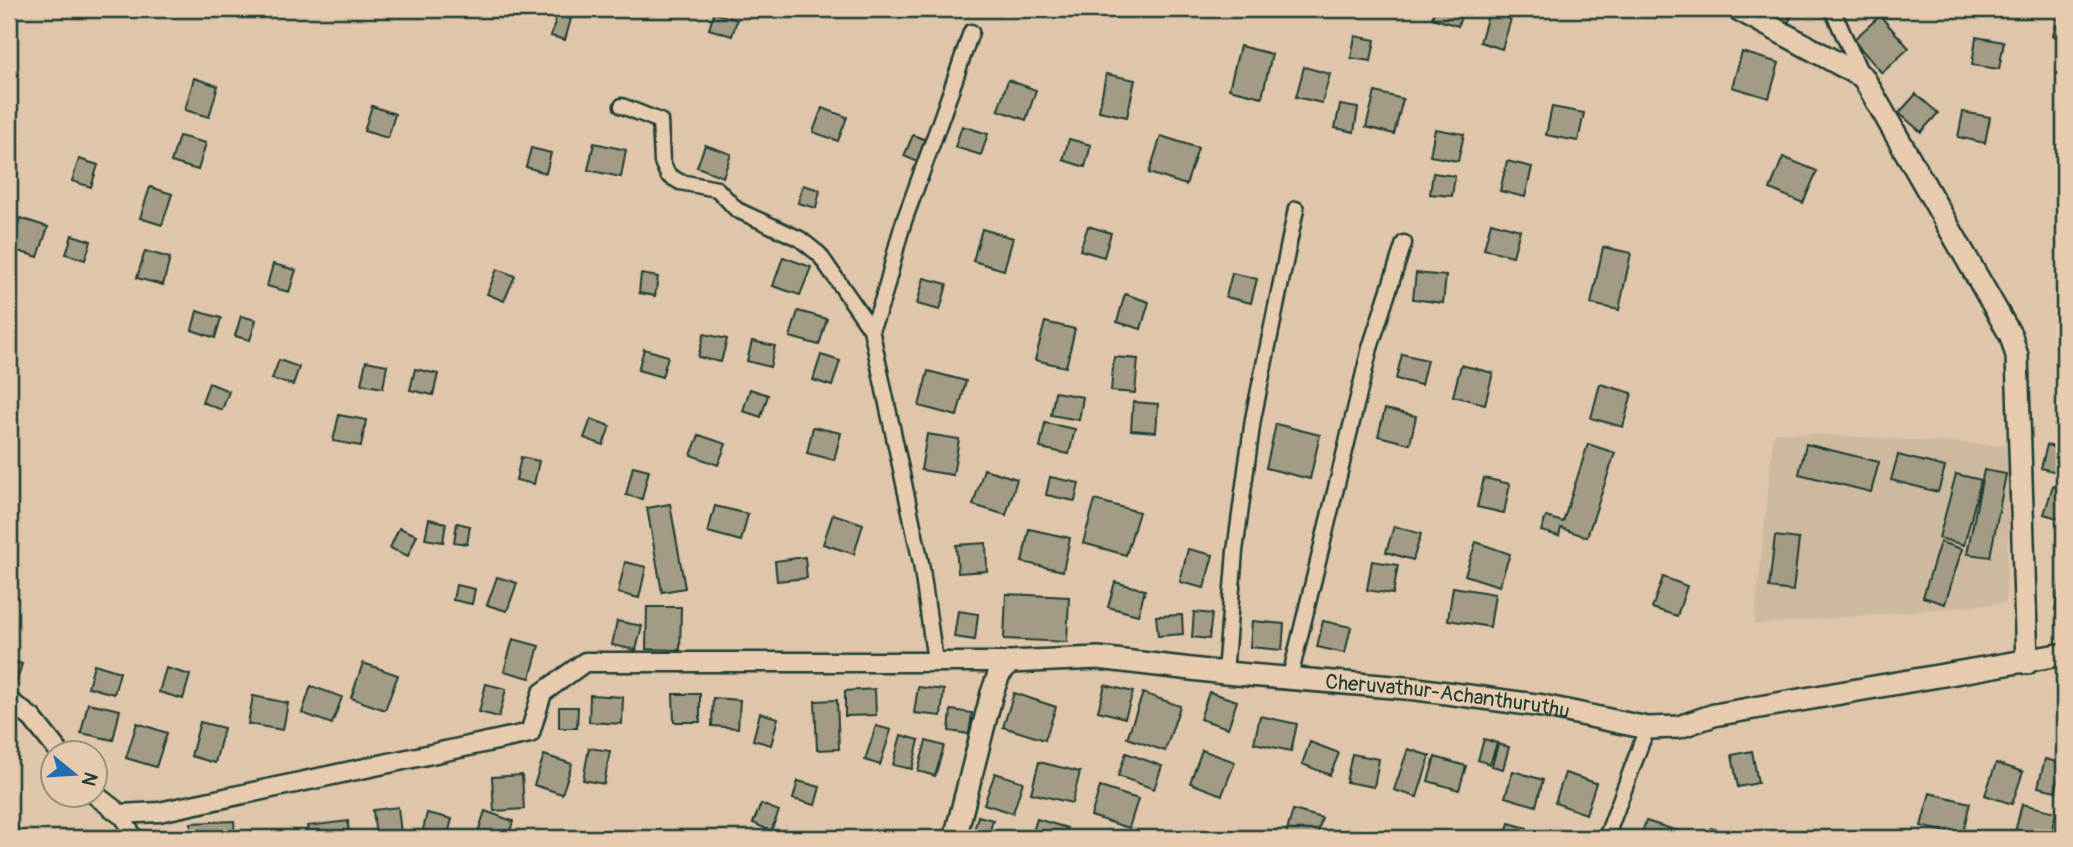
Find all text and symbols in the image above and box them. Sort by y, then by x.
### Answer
street label: Cheruvathur-Achanthuruthu [1324,668,1572,725]
north arrow [38,738,108,808]
text: N [76,769,103,789]

